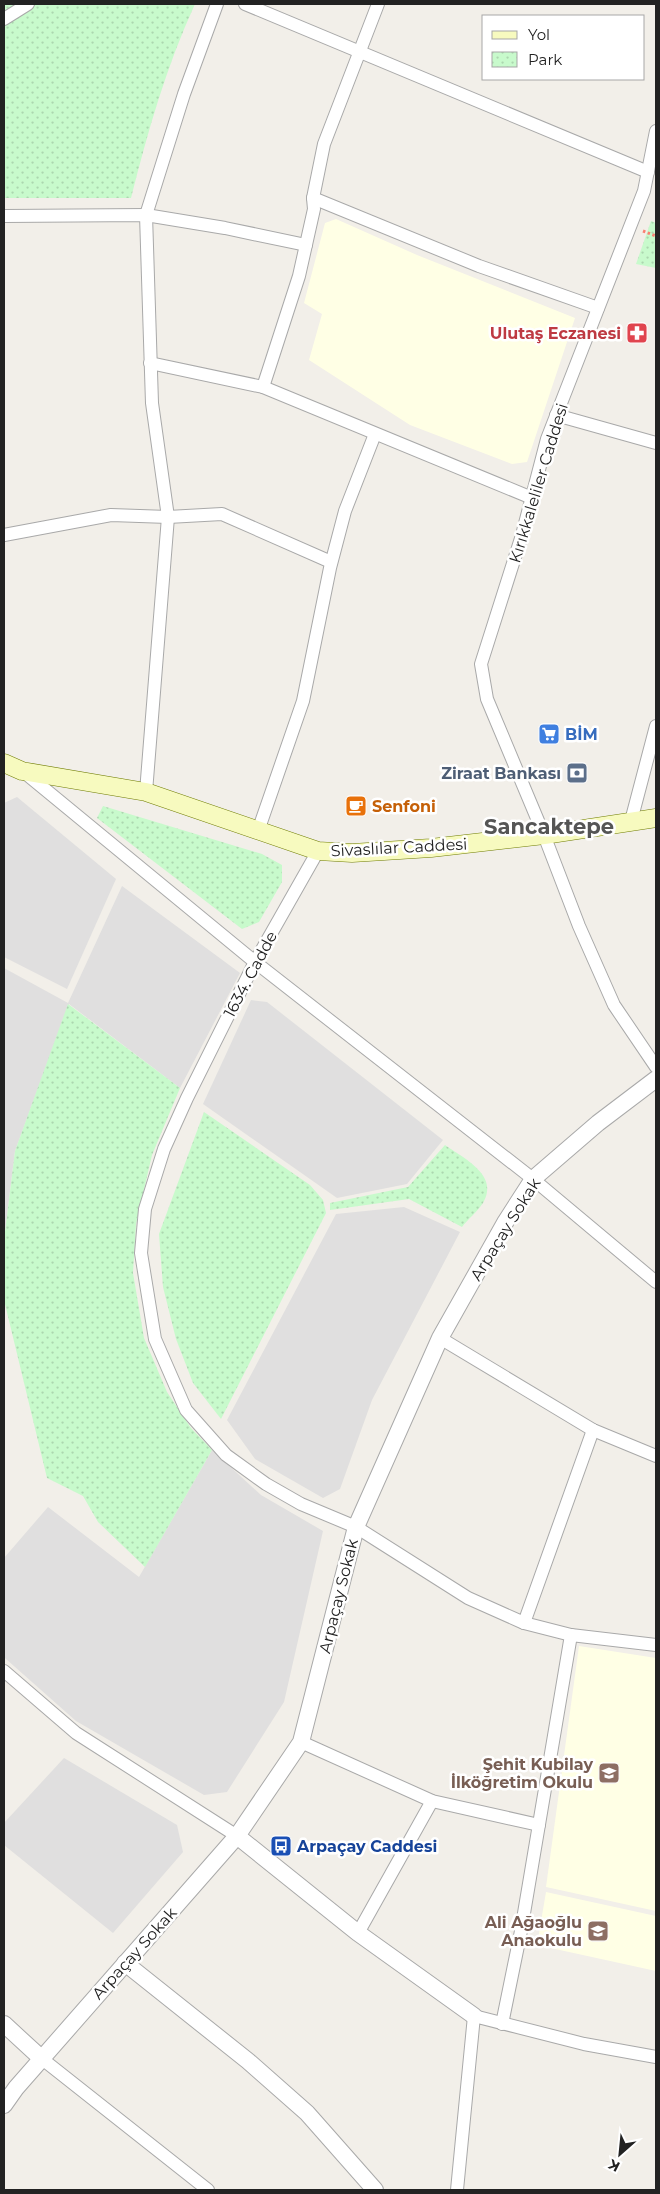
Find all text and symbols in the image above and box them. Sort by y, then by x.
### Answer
legend [482,15,645,80]
text: Yol [528,25,550,44]
text: Park [528,50,562,69]
pharmacy icon: Ulutaş Eczanesi [625,321,649,345]
place label: Ulutaş Eczanesi [490,324,621,344]
street label: Kırıkkaleliler Caddesi [505,401,572,565]
supermarket icon: BİM [537,722,561,746]
place label: BİM [565,725,598,744]
bank icon: Ziraat Bankası [565,761,589,785]
place label: Ziraat Bankası [441,764,561,783]
cafe icon: Senfoni [344,794,368,818]
place label: Senfoni [372,797,436,816]
district label: Sancaktepe [484,814,614,839]
street label: Sivaslılar Caddesi [330,834,468,861]
street label: 1634. Cadde [220,928,281,1021]
street label: Arpaçay Sokak [466,1174,545,1284]
street label: Arpaçay Sokak [315,1537,362,1655]
place label: Şehit Kubilay İlköğretim Okulu [451,1755,593,1792]
school or university icon: Şehit Kubilay İlköğretim Okulu [597,1761,621,1785]
bus stop icon: Arpaçay Caddesi [269,1834,293,1858]
place label: Arpaçay Caddesi [296,1837,437,1857]
street label: Arpaçay Sokak [88,1903,181,2003]
place label: Ali Ağaoğlu Anaokulu [484,1913,582,1950]
school or university icon: Ali Ağaoğlu Anaokulu [586,1919,610,1943]
north arrow [595,2129,645,2179]
text: K [605,2155,623,2176]

